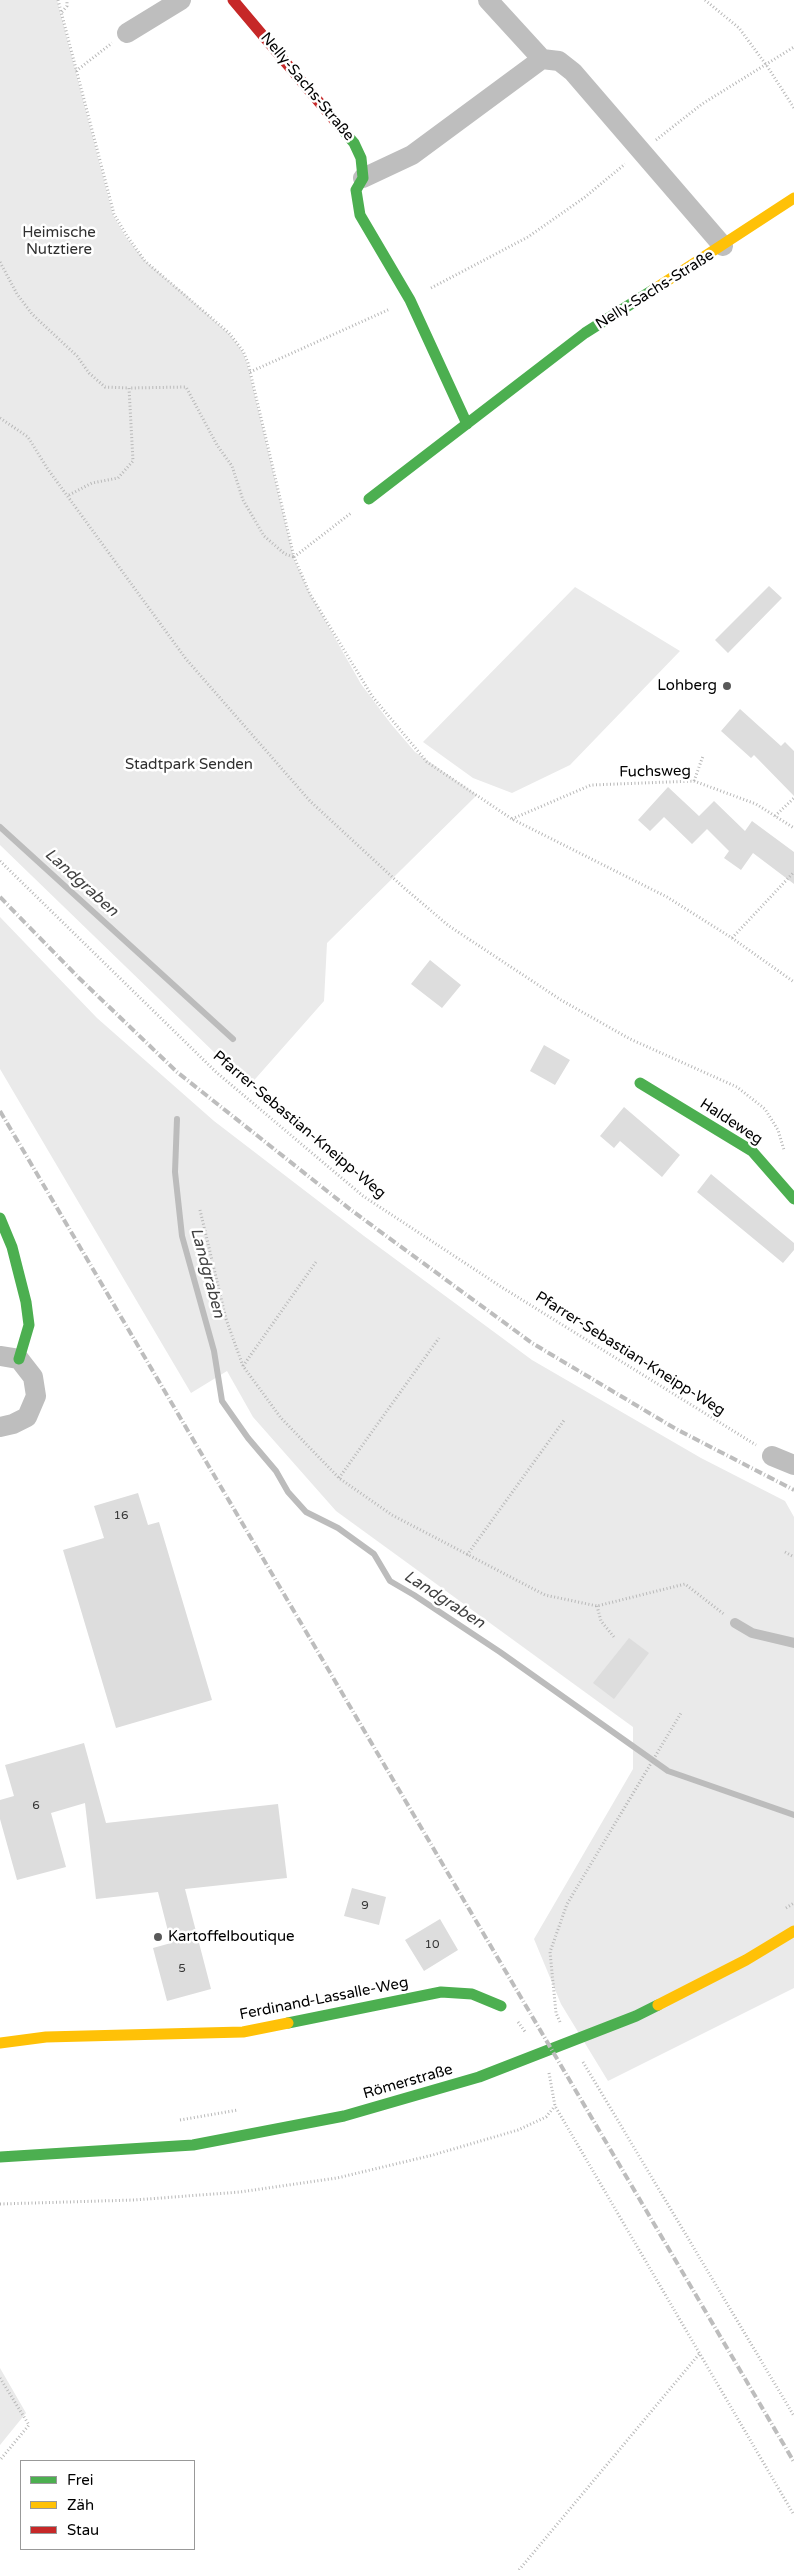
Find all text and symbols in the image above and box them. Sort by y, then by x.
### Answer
street label: Nelly-Sachs-Straße [256,29,358,145]
park label: Heimische Nutztiere [22,224,96,259]
street label: Nelly-Sachs-Straße [593,246,717,334]
place label: Lohberg [657,677,717,695]
marker: Lohberg [721,680,733,692]
park label: Stadtpark Senden [125,756,253,774]
street label: Fuchsweg [619,762,691,782]
water label: Landgraben [40,845,122,921]
street label: Pfarrer-Sebastian-Kneipp-Weg [209,1047,389,1203]
street label: Haldeweg [696,1095,766,1149]
water label: Landgraben [186,1226,228,1320]
street label: Pfarrer-Sebastian-Kneipp-Weg [532,1288,728,1420]
house number: 16 [113,1509,129,1523]
water label: Landgraben [400,1567,488,1633]
house number: 6 [32,1799,40,1813]
house number: 9 [361,1899,369,1913]
place label: Kartoffelboutique [168,1928,295,1946]
marker: Kartoffelboutique [152,1931,164,1943]
house number: 10 [424,1938,440,1952]
house number: 5 [178,1962,186,1976]
street label: Ferdinand-Lassalle-Weg [238,1974,410,2024]
street label: Römerstraße [361,2061,455,2103]
legend [20,2460,195,2550]
text: Frei [67,2471,93,2489]
text: Zäh [67,2496,94,2514]
text: Stau [67,2521,99,2539]

